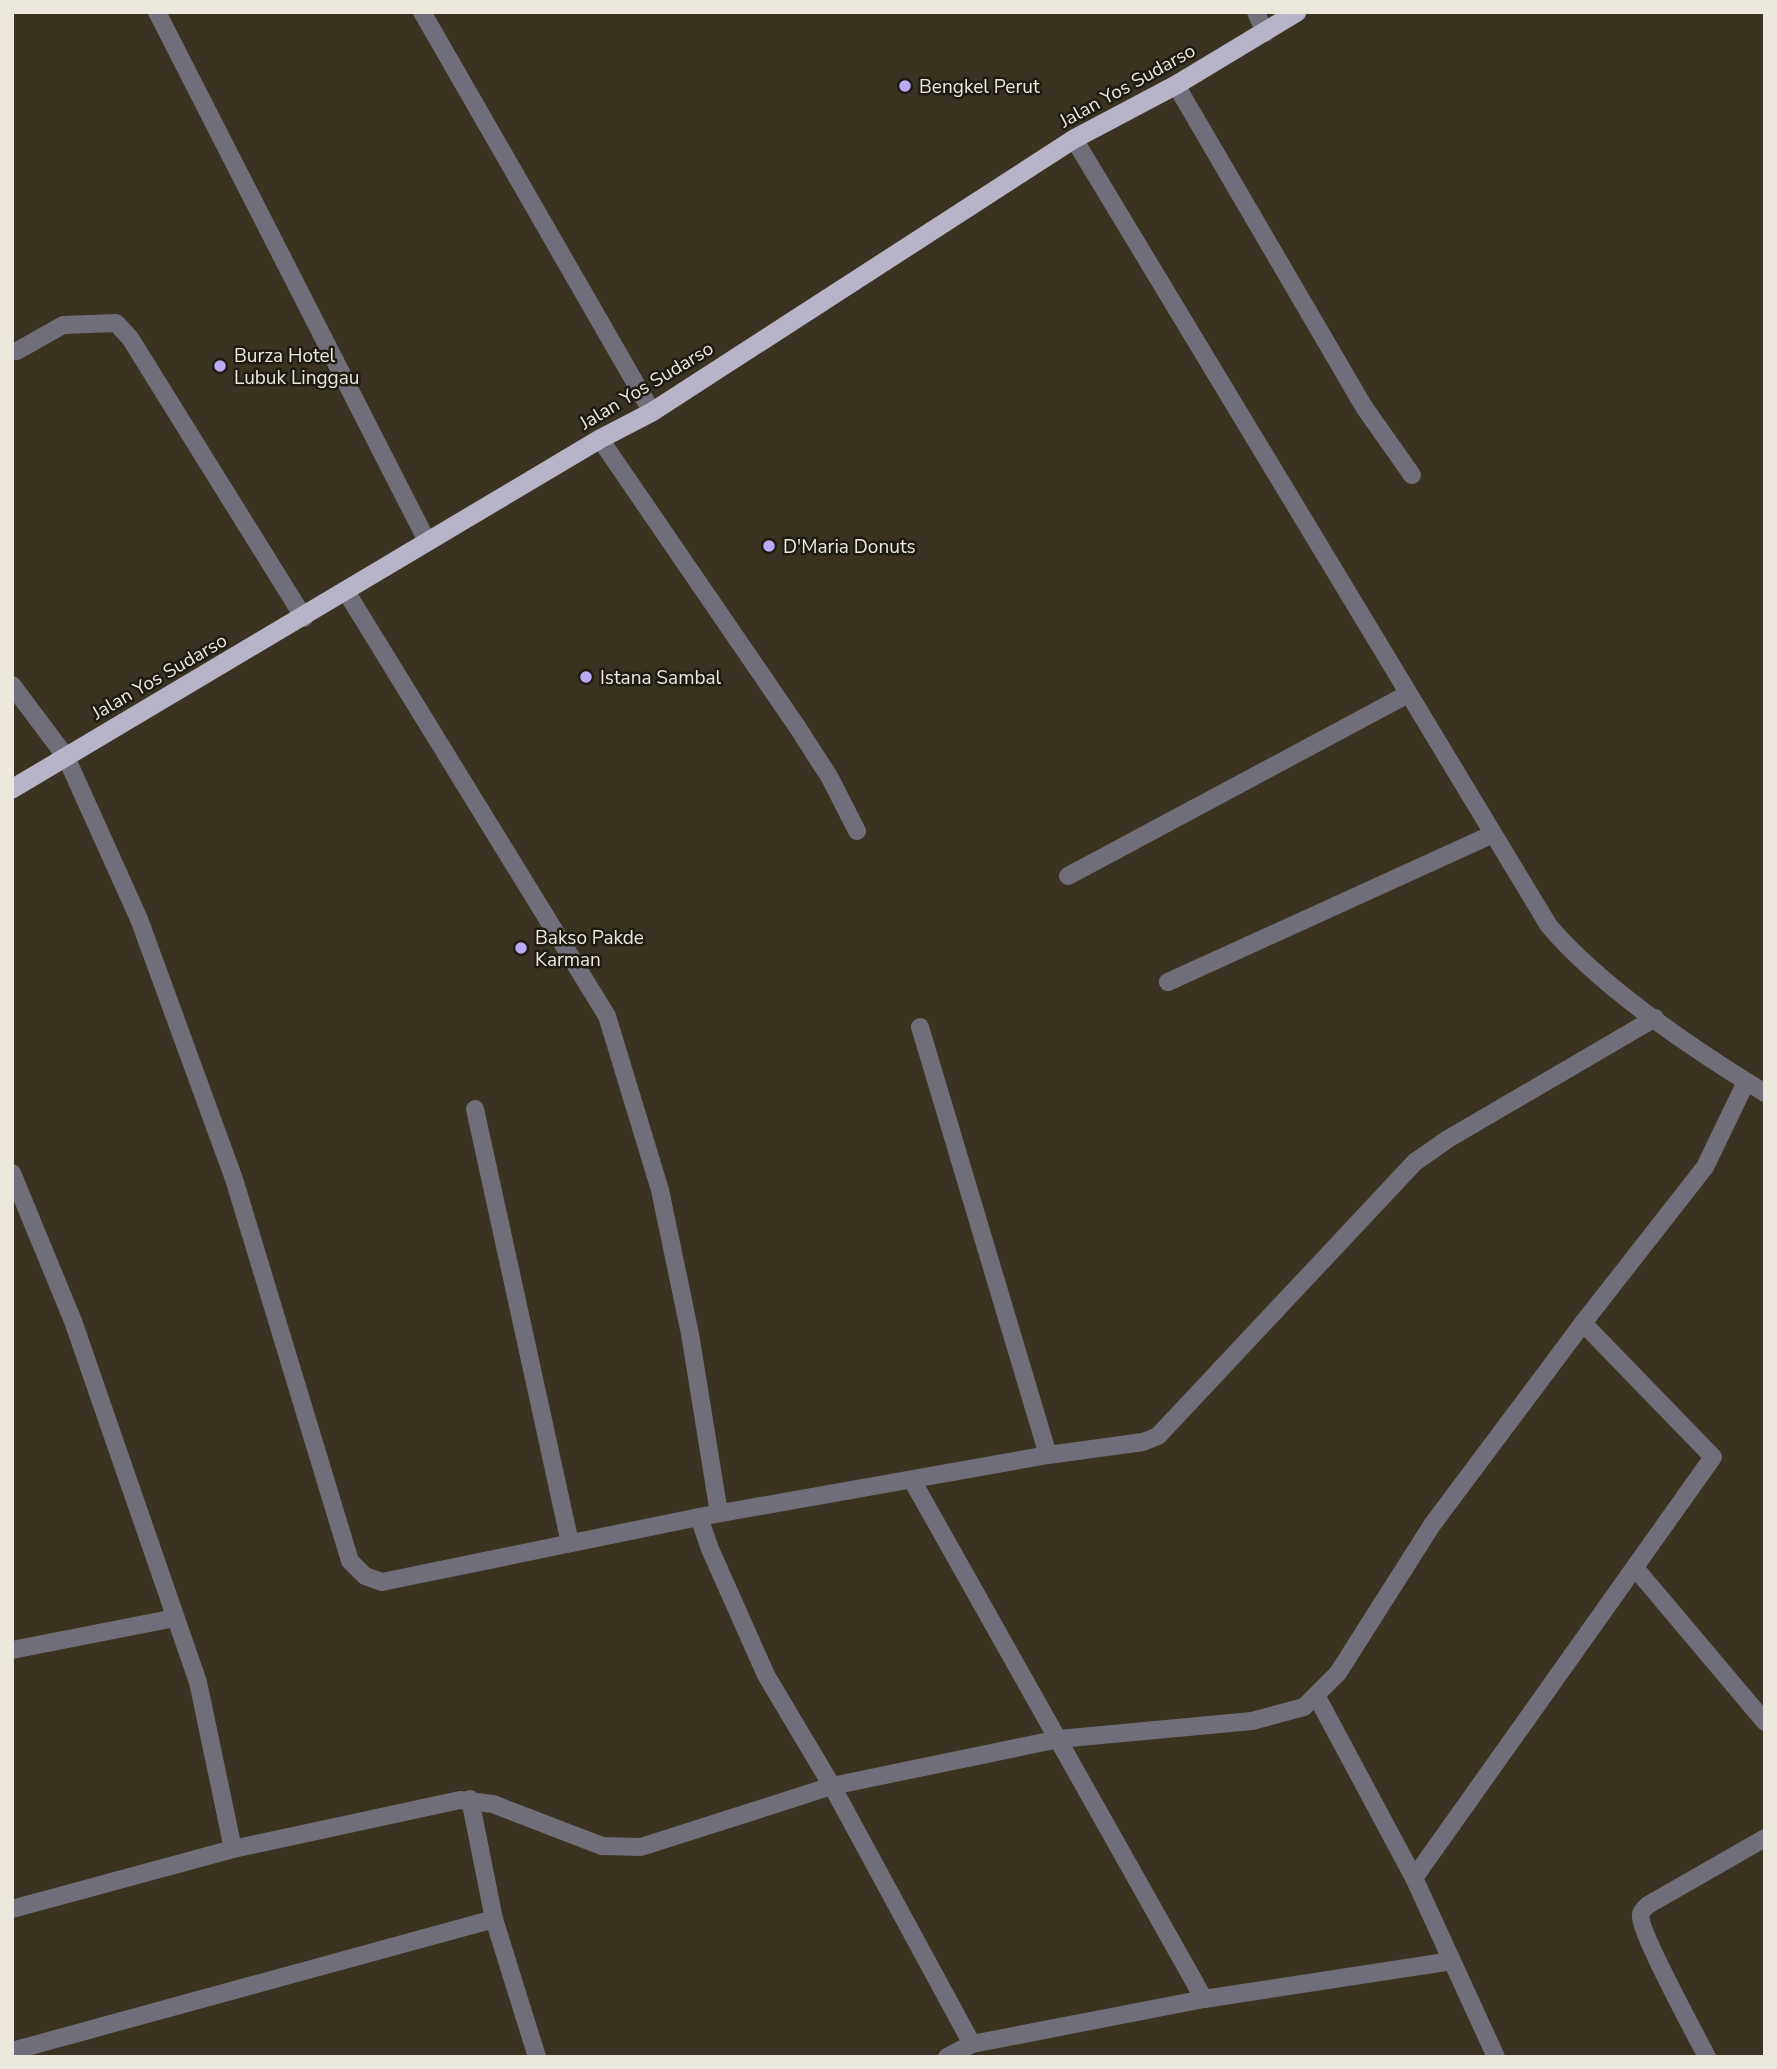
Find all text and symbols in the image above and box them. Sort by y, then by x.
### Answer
street label: Jalan Yos Sudarso [1054,38,1200,135]
place label: Bengkel Perut [919,74,1040,100]
marker: Bengkel Perut [897,78,913,94]
street label: Jalan Yos Sudarso [574,336,718,437]
place label: Burza Hotel Lubuk Linggau [234,343,359,391]
marker: Burza Hotel Lubuk Linggau [212,358,228,374]
place label: D'Maria Donuts [783,534,916,560]
marker: D'Maria Donuts [761,538,777,554]
street label: Jalan Yos Sudarso [86,628,232,727]
place label: Istana Sambal [600,665,722,691]
marker: Istana Sambal [578,669,594,685]
place label: Bakso Pakde Karman [535,925,644,973]
marker: Bakso Pakde Karman [513,940,529,956]

